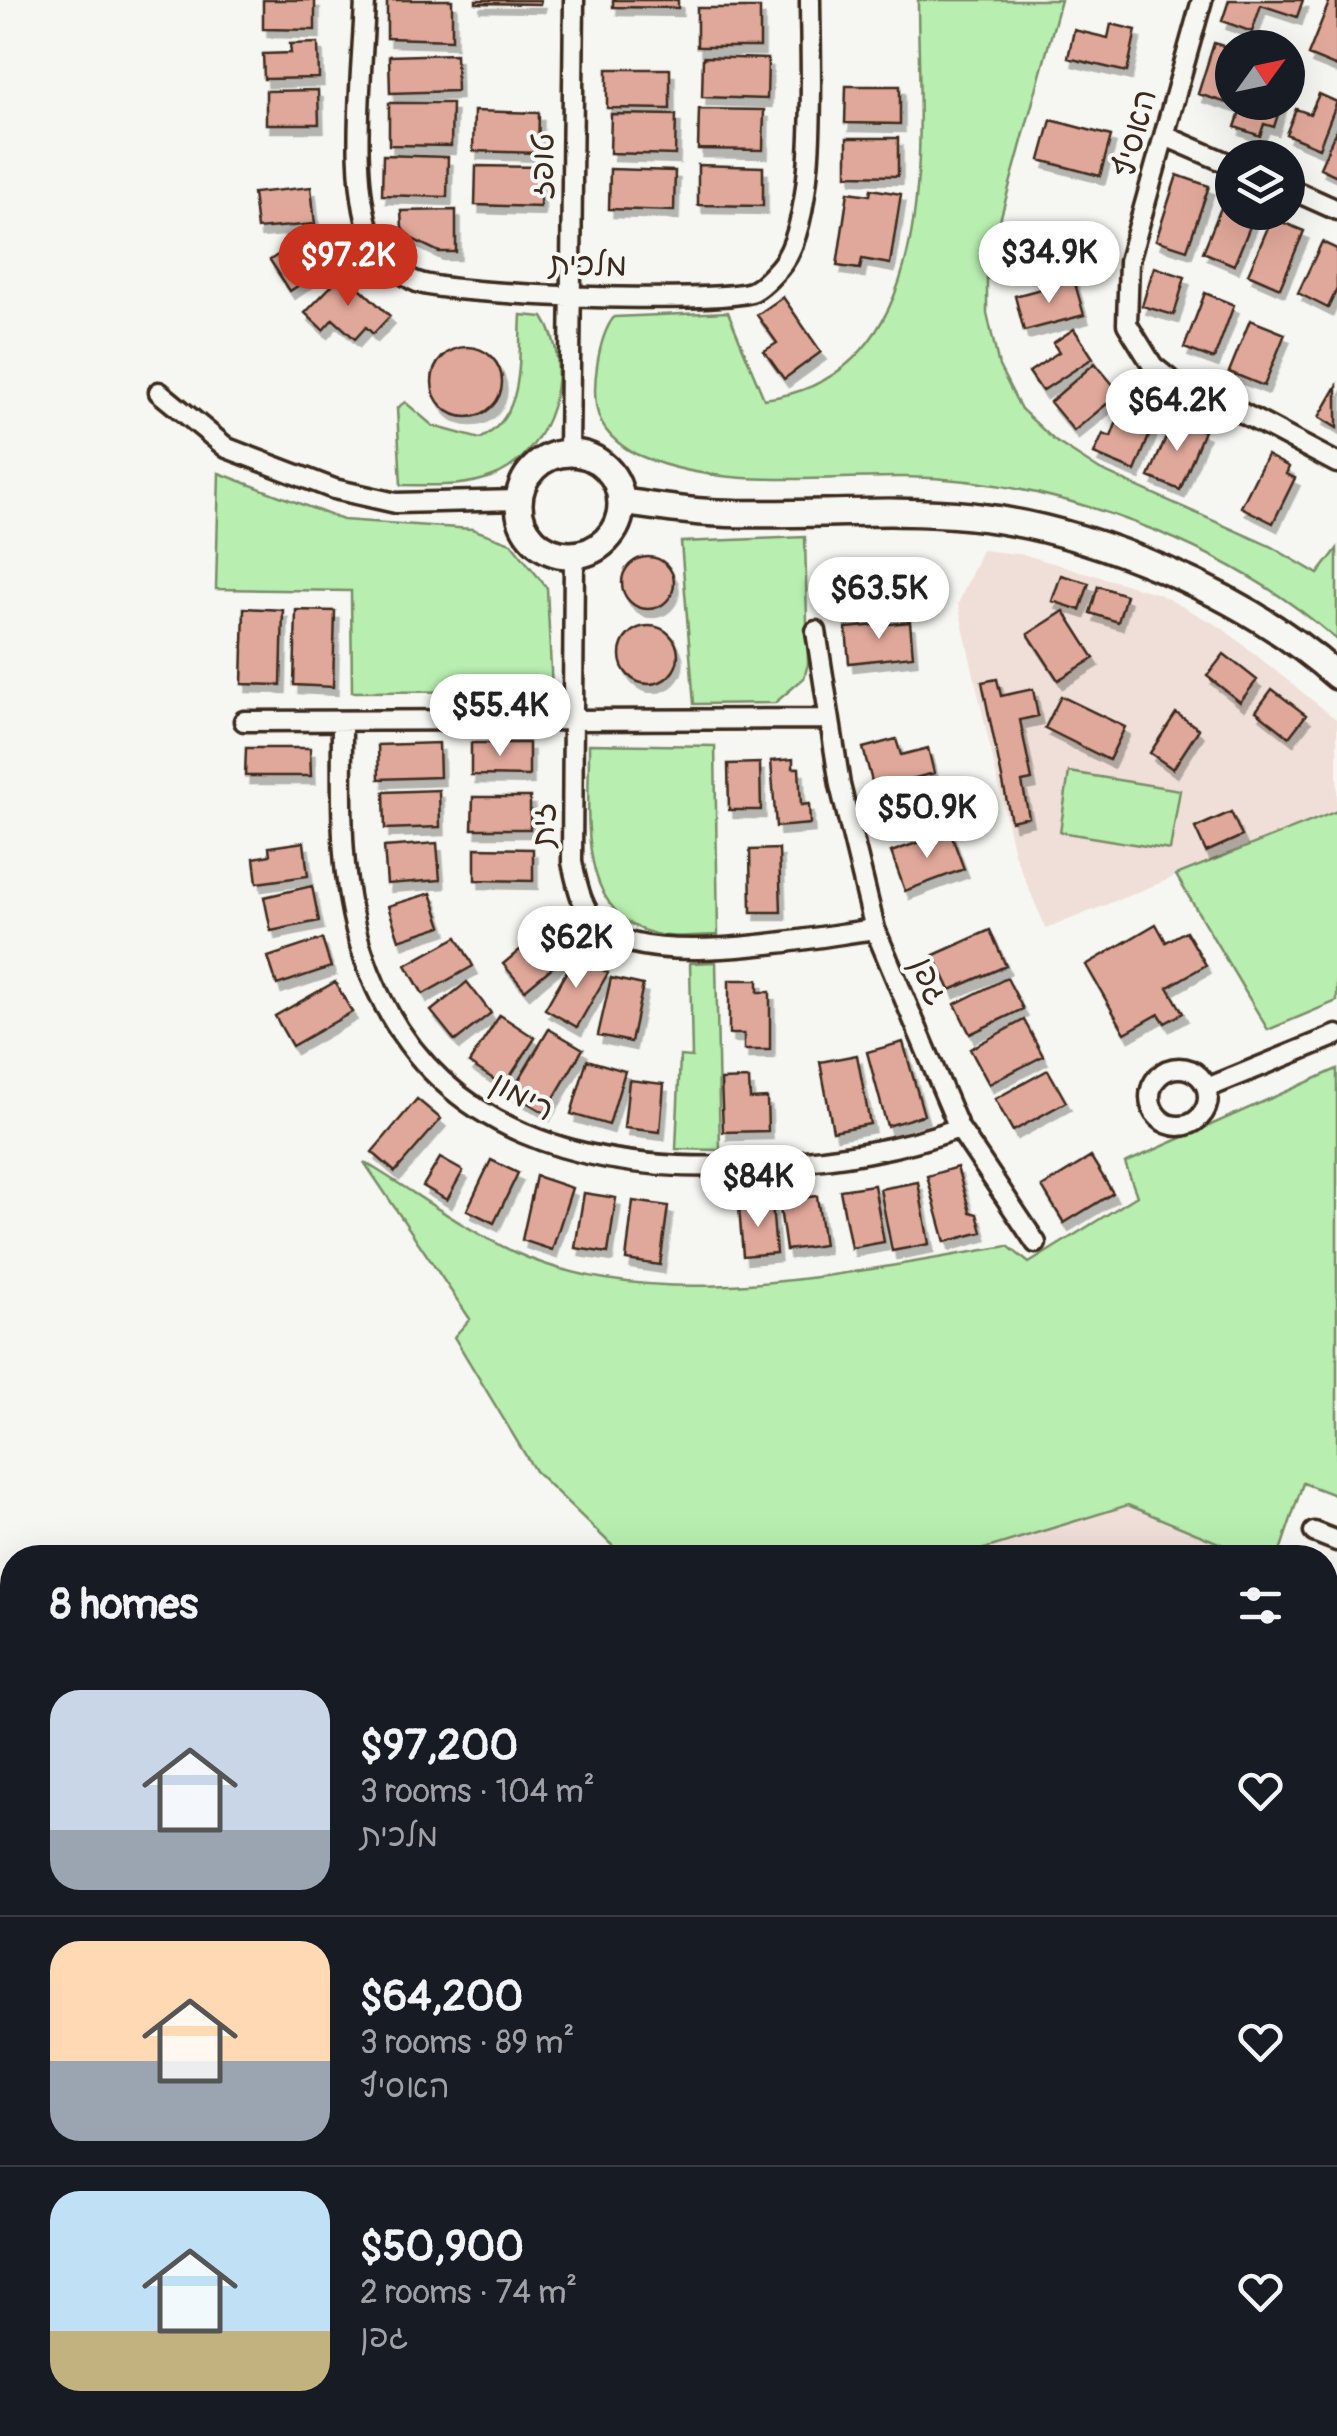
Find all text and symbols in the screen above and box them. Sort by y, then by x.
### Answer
north arrow [1215,30,1305,120]
map controls [1215,30,1305,230]
street label: האסיף [1104,85,1166,182]
street label: טופז [522,133,564,200]
button: layers [1215,140,1305,230]
pin: $34.9K [968,221,1130,306]
pin: $97.2K [267,224,429,309]
text: $34.9K [1001,233,1097,273]
text: $97.2K [301,236,395,276]
street label: מלכית [546,244,627,286]
pin: $64.2K [1096,369,1258,454]
text: $64.2K [1128,381,1226,421]
pin: $63.5K [798,557,960,642]
text: $63.5K [830,569,928,609]
pin: $55.4K [419,674,581,759]
text: $55.4K [452,686,548,726]
pin: $50.9K [846,776,1008,861]
text: $50.9K [877,788,977,828]
street label: זית [524,803,564,849]
pin: $62K [517,906,635,991]
text: $62K [539,918,613,958]
street label: גפן [901,951,957,1011]
street label: רימון [484,1063,561,1130]
pin: $84K [699,1145,817,1230]
text: $84K [722,1157,794,1197]
icon: filters [1233,1578,1288,1633]
text: 8 homes [50,1579,198,1631]
text: $97,200 [360,1720,518,1772]
icon: home [130,1730,250,1850]
icon: heart [1233,1763,1288,1818]
text: 3 rooms · 104 m² [360,1772,595,1812]
text: מלכית [360,1816,438,1856]
text: $64,200 [360,1971,523,2023]
icon: home [130,1981,250,2101]
icon: heart [1233,2014,1288,2069]
text: 3 rooms · 89 m² [360,2023,574,2063]
text: האסיף [360,2067,450,2107]
text: $50,900 [360,2221,524,2273]
icon: home [130,2231,250,2351]
icon: heart [1233,2264,1288,2319]
text: 2 rooms · 74 m² [360,2273,577,2313]
text: גפן [360,2317,408,2357]

